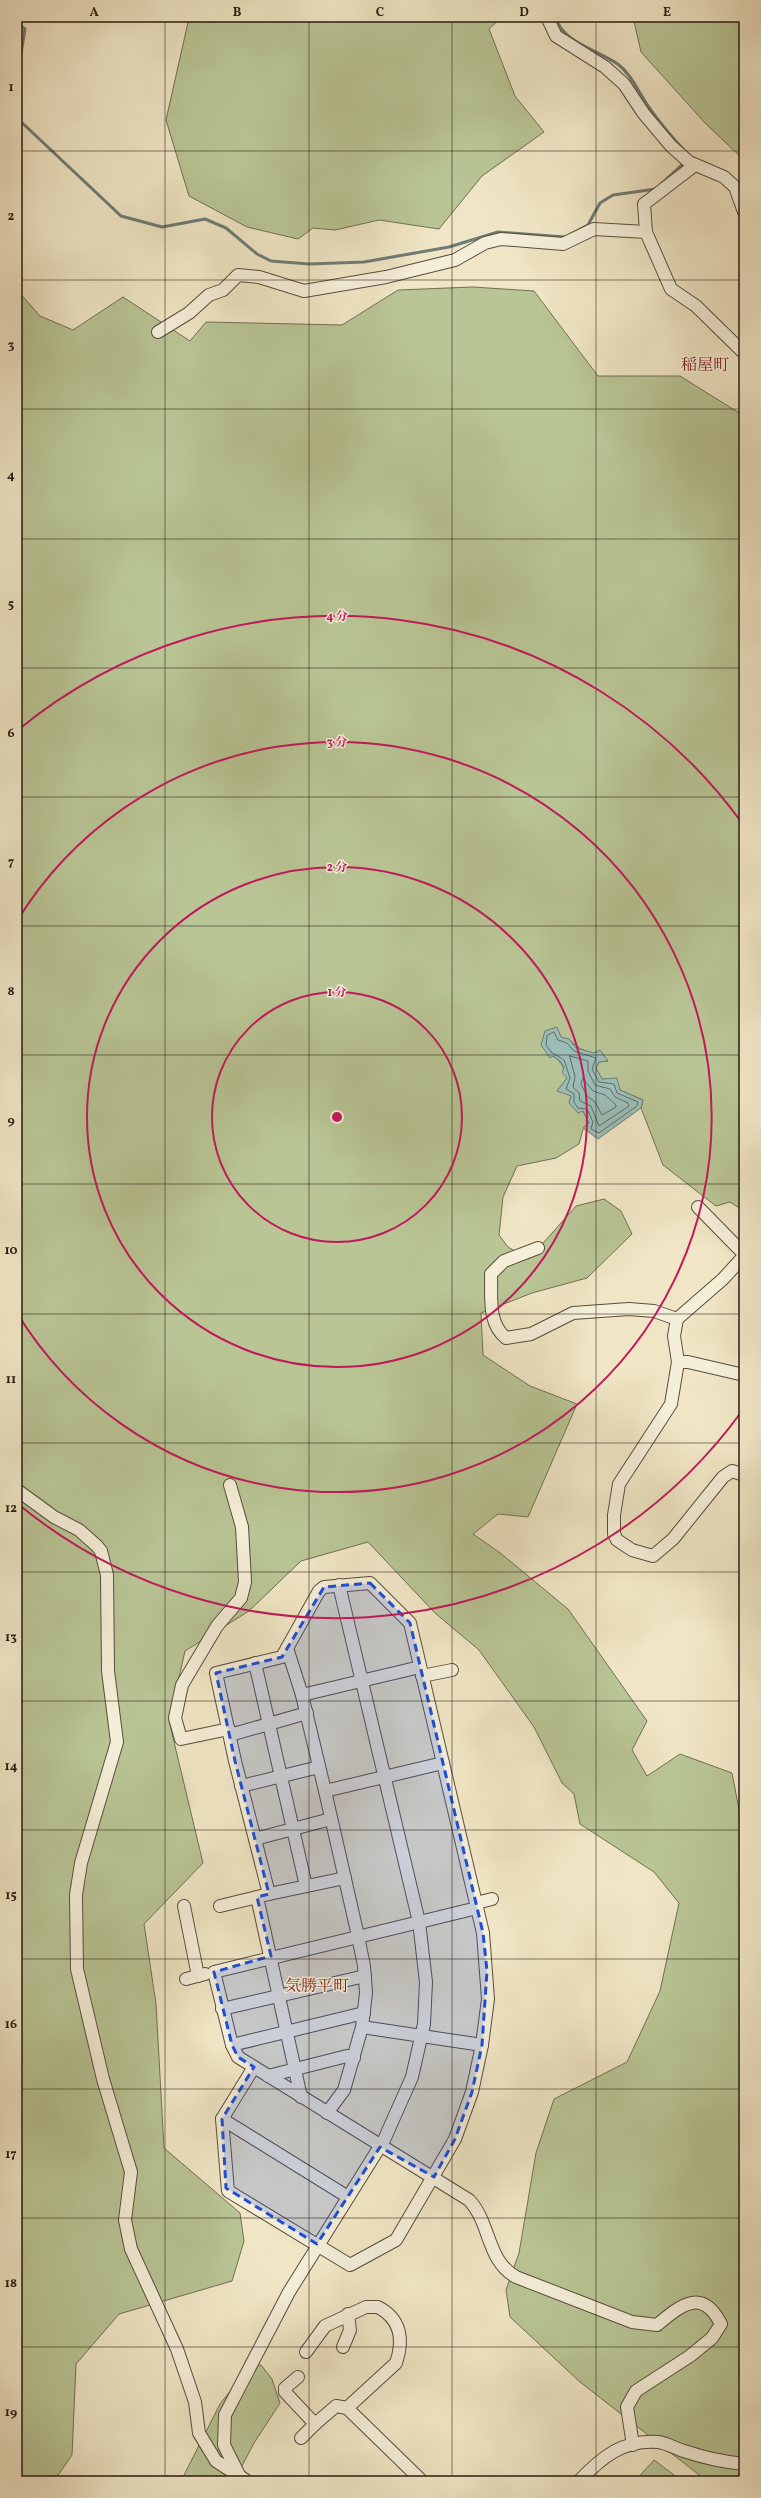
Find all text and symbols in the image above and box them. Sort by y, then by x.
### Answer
text: A [89,4,99,22]
text: B [233,4,242,22]
text: C [376,4,384,22]
text: D [519,4,529,22]
text: E [663,4,671,22]
text: 1 [8,79,14,97]
text: 2 [8,208,15,226]
text: 3 [8,337,15,355]
district label: 稲屋町 [681,355,729,377]
text: 4 [7,467,15,485]
text: 5 [8,596,14,614]
text: 4 分 [326,609,348,625]
text: 6 [7,725,15,743]
text: 3 分 [327,735,347,751]
text: 7 [8,854,14,872]
text: 2 分 [327,860,347,876]
text: 8 [7,983,15,1001]
text: 1 分 [327,985,347,1001]
centre of rings [330,1110,344,1124]
text: 9 [7,1112,15,1130]
text: 10 [4,1242,18,1260]
text: 11 [6,1371,16,1389]
text: 12 [5,1500,17,1518]
text: 13 [5,1629,17,1647]
text: 14 [4,1758,18,1776]
text: 15 [5,1887,17,1905]
district label: 気勝平町 [285,1976,349,1998]
text: 16 [5,2016,17,2034]
text: 17 [5,2146,17,2164]
text: 18 [5,2275,17,2293]
text: 19 [5,2404,17,2422]

